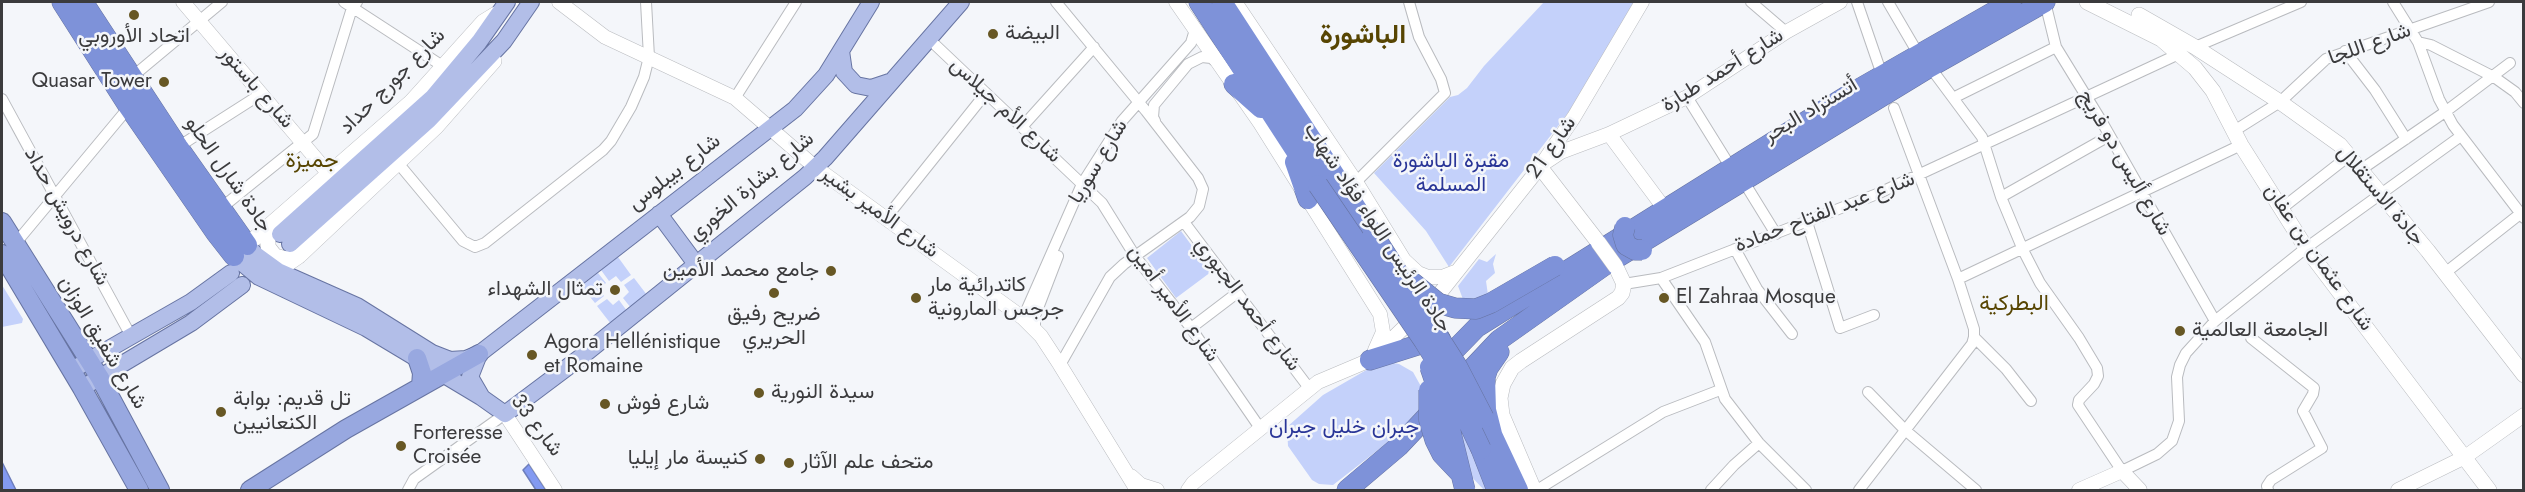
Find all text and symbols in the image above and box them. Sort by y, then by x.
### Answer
marker: اتحاد الأوروبي [127,8,141,22]
street label: شارع اللجا [2325,18,2415,72]
district label: الباشورة [1320,20,1406,52]
place label: البيضة [1005,21,1060,47]
place label: اتحاد الأوروبي [78,24,190,50]
street label: شارع جورج حداد [335,24,451,140]
street label: شارع أحمد طبارة [1657,24,1789,118]
marker: البيضة [986,27,1000,41]
street label: شارع باستور [213,42,299,134]
street label: شارع الأم جيلاس [944,53,1066,169]
place label: Quasar Tower [31,69,152,95]
street label: أتستراد البحر [1759,73,1863,149]
marker: Quasar Tower [157,75,171,89]
street label: شارع أليس دو فريج [2072,85,2176,241]
street label: جادة شارل الحلو [179,112,277,238]
street label: شارع 21 [1522,112,1582,184]
street label: شارع سوريا [1064,115,1134,209]
street label: جادة الرئيس اللواء فؤاد شهاب [1297,118,1457,338]
street label: شارع بشارة الخوري [684,127,820,247]
street label: شارع بيبلوس [624,129,726,217]
street label: جادة الاستقلال [2331,141,2429,251]
street label: شارع درويش حداد [18,144,114,290]
district label: جميزة [285,149,339,175]
park label: مقبرة الباشورة المسلمة [1393,149,1509,199]
street label: شارع الأمير بشير [815,162,943,264]
street label: شارع عبد الفتاح حمادة [1731,167,1919,259]
street label: شارع عثمان بن عفان [2258,180,2378,336]
street label: شارع أحمد الجبوري [1189,233,1305,377]
street label: شارع الأمير أمين [1122,240,1224,368]
place label: جامع محمد الأمين [663,258,819,284]
marker: جامع محمد الأمين [824,264,838,278]
street label: شارع شفيق الوزان [52,272,152,414]
place label: كاتدرائية مار جرجس المارونية [928,273,1064,323]
place label: تمثال الشهداء [488,277,603,303]
marker: تمثال الشهداء [608,283,622,297]
place label: El Zahraa Mosque [1676,285,1836,311]
marker: ضريح رفيق الحريري [767,286,781,300]
marker: كاتدرائية مار جرجس المارونية [909,291,923,305]
marker: El Zahraa Mosque [1657,291,1671,305]
district label: البطركية [1979,292,2049,318]
place label: ضريح رفيق الحريري [727,302,821,352]
place label: الجامعة العالمية [2192,318,2328,344]
marker: الجامعة العالمية [2173,324,2187,338]
place label: Agora Hellénistique et Romaine [544,330,720,380]
marker: Agora Hellénistique et Romaine [525,348,539,362]
place label: سيدة النورية [771,380,874,406]
marker: سيدة النورية [752,386,766,400]
place label: تل قديم: بوابة الكنعانيين [233,387,351,437]
street label: شارع 33 [504,390,568,462]
place label: شارع فوش [617,391,709,417]
marker: شارع فوش [598,397,612,411]
marker: تل قديم: بوابة الكنعانيين [214,405,228,419]
park label: جبران خليل جبران [1269,415,1419,441]
place label: Forteresse Croisée [413,421,503,471]
marker: Forteresse Croisée [394,439,408,453]
place label: كنيسة مار إيليا [628,446,748,472]
place label: متحف علم الآثار [801,450,934,476]
marker: كنيسة مار إيليا [753,452,767,466]
marker: متحف علم الآثار [782,456,796,470]

